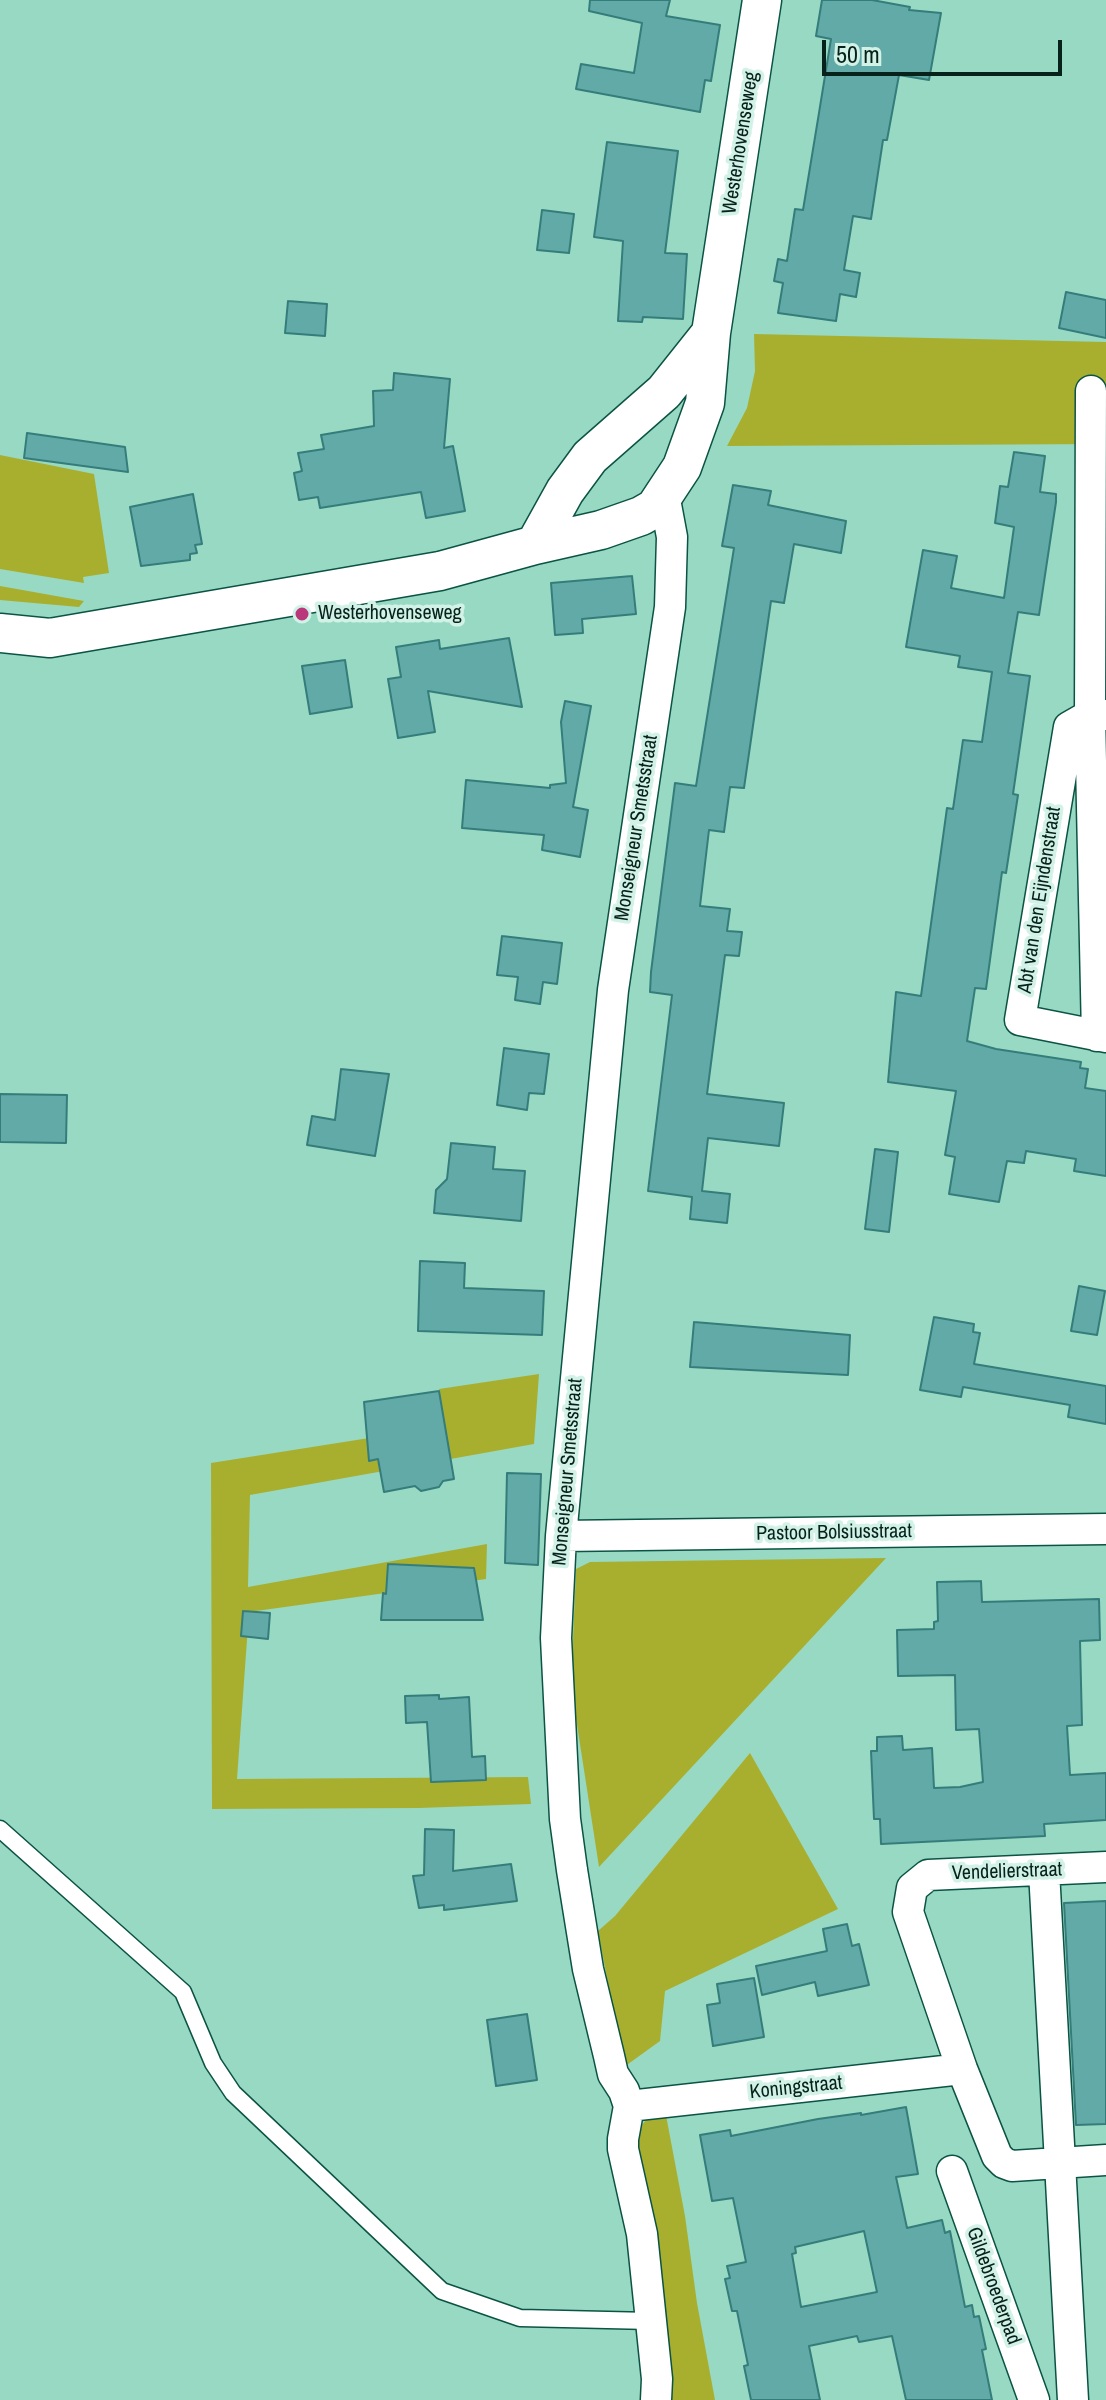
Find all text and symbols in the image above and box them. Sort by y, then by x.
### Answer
scale bar [826,24,1066,74]
text: 50 m [836,38,880,70]
street label: Westerhovenseweg [718,70,764,216]
place label: Westerhovenseweg [318,602,462,626]
marker: Westerhovenseweg [293,605,311,623]
street label: Monseigneur Smetsstraat [610,733,664,923]
street label: Abt van den Eijndenstraat [1013,805,1067,995]
street label: Monseigneur Smetsstraat [548,1377,588,1567]
street label: Pastoor Bolsiusstraat [756,1520,912,1546]
street label: Vendelierstraat [951,1858,1063,1886]
street label: Koningstraat [749,2071,843,2105]
street label: Gildebroederpad [961,2224,1025,2348]

